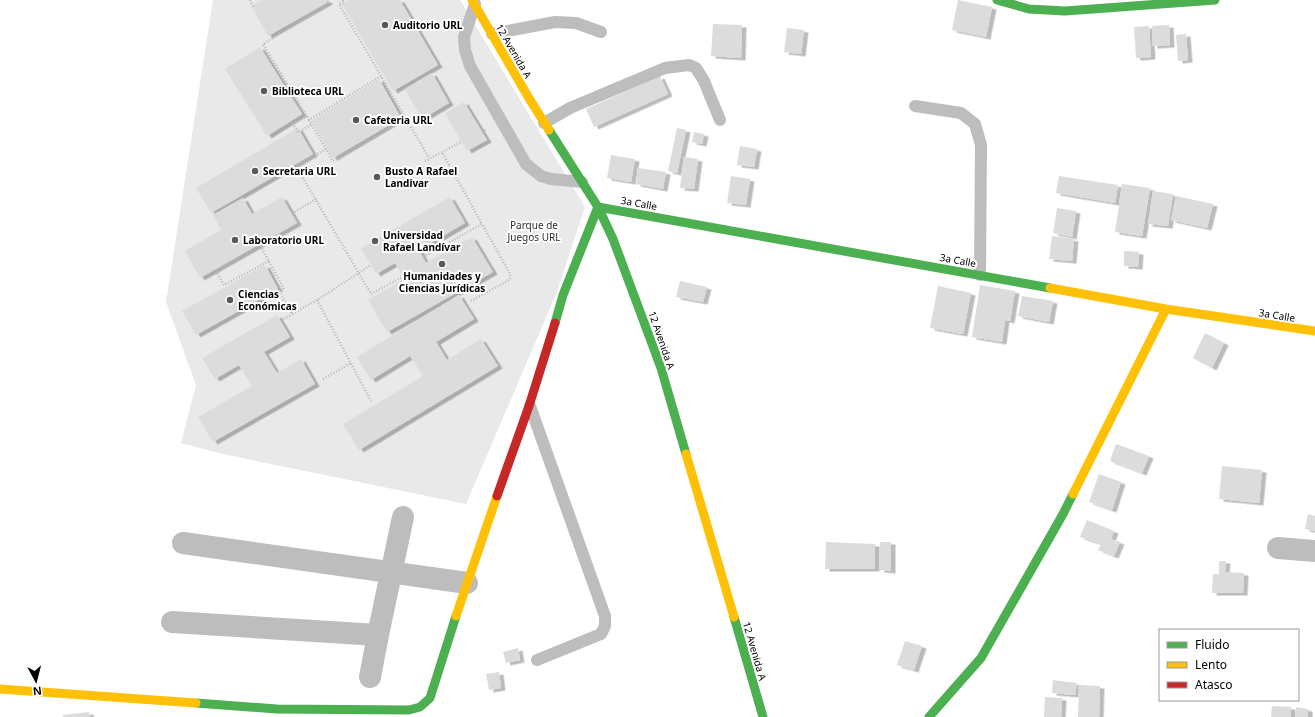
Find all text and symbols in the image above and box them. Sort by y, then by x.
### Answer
place label: Auditorio URL [393,18,463,32]
marker: Auditorio URL [380,20,390,30]
street label: 12 Avenida A [493,21,536,81]
place label: Biblioteca URL [272,84,344,98]
marker: Biblioteca URL [259,86,269,96]
place label: Cafeteria URL [364,113,433,127]
marker: Cafeteria URL [351,115,361,125]
place label: Secretaria URL [263,164,336,178]
place label: Busto A Rafael Landivar [385,164,457,190]
marker: Secretaria URL [250,166,260,176]
marker: Busto A Rafael Landivar [372,172,382,182]
street label: 3a Calle [620,193,659,213]
park label: Parque de Juegos URL [507,218,560,244]
place label: Universidad Rafael Landívar [383,228,461,254]
place label: Laboratorio URL [243,233,324,247]
marker: Laboratorio URL [230,235,240,245]
marker: Universidad Rafael Landívar [370,236,380,246]
street label: 3a Calle [939,250,978,270]
marker: Humanidades y Ciencias Jurídicas [437,259,447,269]
place label: Humanidades y Ciencias Jurídicas [399,269,485,295]
place label: Ciencias Económicas [238,287,297,313]
marker: Ciencias Económicas [225,295,235,305]
street label: 3a Calle [1258,305,1297,325]
street label: 12 Avenida A [646,309,679,372]
street label: 12 Avenida A [740,620,770,683]
legend [1159,629,1299,701]
text: Fluido [1195,636,1229,653]
text: Lento [1195,656,1227,673]
north arrow [16,661,56,701]
text: Atasco [1195,676,1233,693]
text: N [32,683,43,699]

